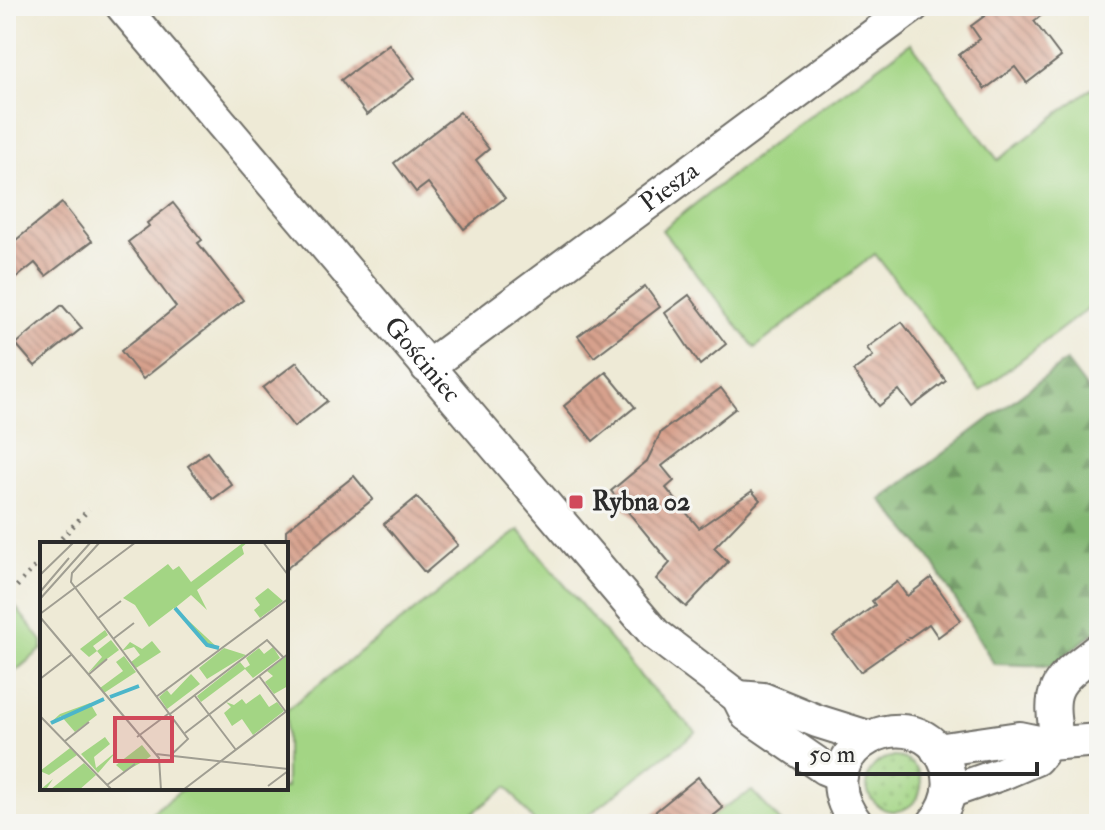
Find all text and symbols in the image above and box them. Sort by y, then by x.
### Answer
street label: Piesza [634,155,705,219]
street label: Gościniec [377,310,468,409]
place label: Rybna 02 [592,486,690,519]
marker: Rybna 02 [567,493,585,511]
inset map [40,542,288,790]
scale bar [797,726,1037,776]
text: 50 m [809,739,856,770]

